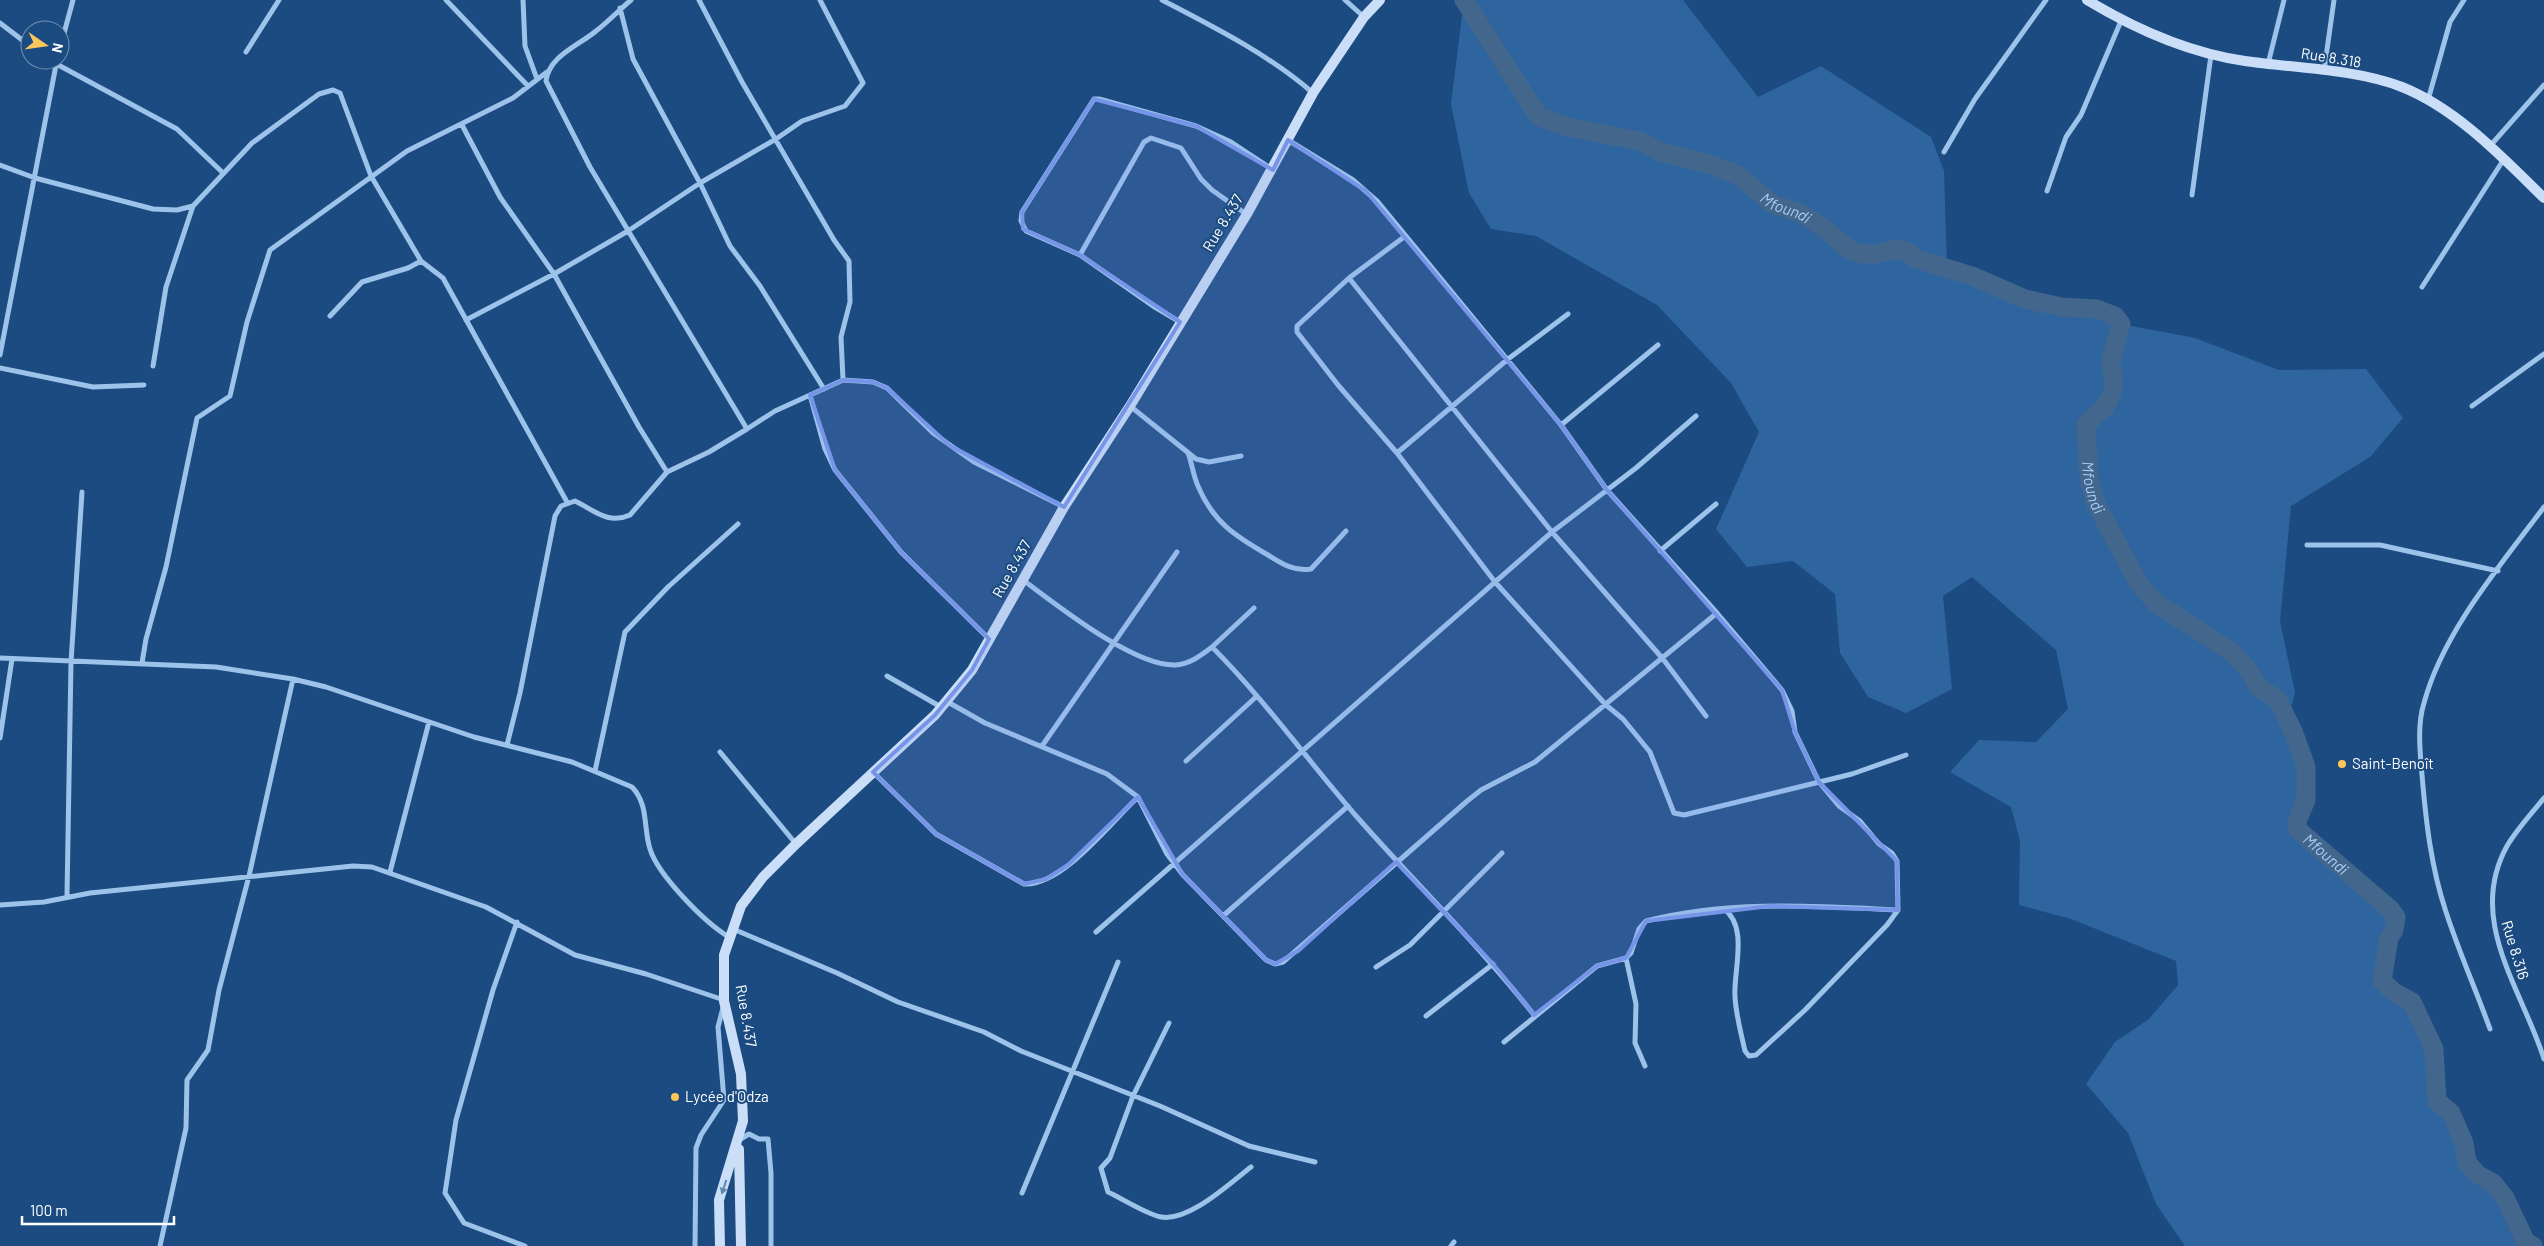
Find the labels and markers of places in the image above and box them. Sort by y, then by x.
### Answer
place label: Saint-Benoît [2352,754,2434,772]
marker: Saint-Benoît [2336,758,2348,770]
place label: Lycée d'Odza [685,1087,769,1105]
marker: Lycée d'Odza [669,1091,681,1103]

